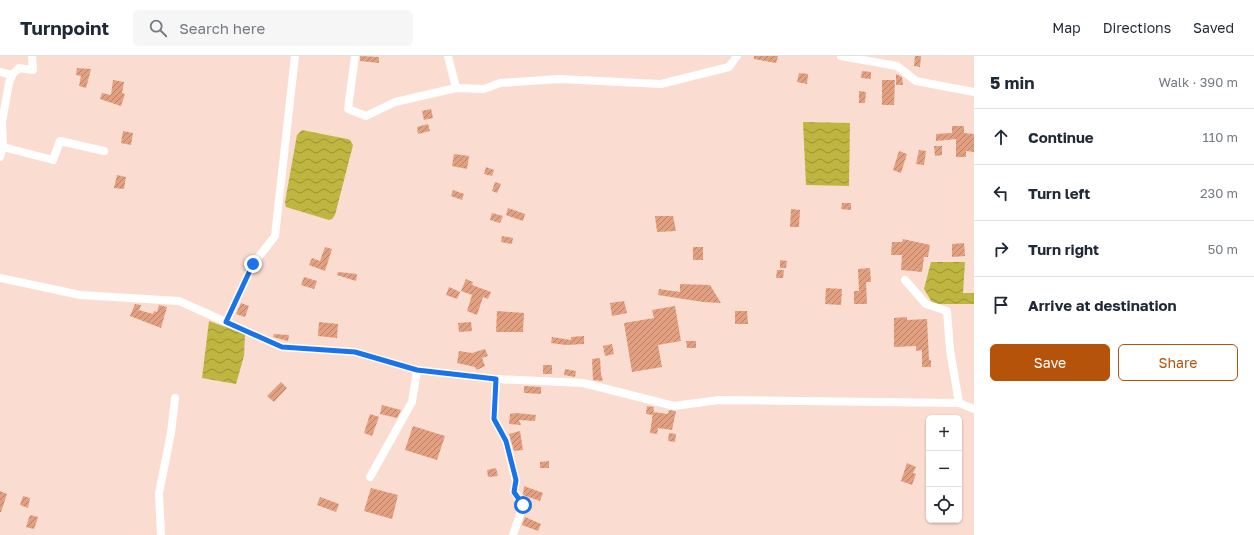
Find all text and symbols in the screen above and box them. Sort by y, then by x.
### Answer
search box [133,10,413,46]
text: Turnpoint [20,16,109,39]
icon: search [147,17,169,39]
text: Search here [179,19,265,37]
text: Map [1052,19,1081,36]
text: Directions [1103,19,1171,36]
text: Saved [1193,19,1234,36]
text: 5 min [990,72,1034,93]
text: Walk · 390 m [1159,74,1238,90]
icon: ahead [990,126,1012,148]
text: Continue [1028,128,1094,146]
text: 110 m [1203,129,1238,145]
icon: left [990,182,1012,204]
text: Turn left [1028,184,1090,202]
text: 230 m [1200,185,1238,201]
icon: right [990,238,1012,260]
text: Turn right [1028,240,1099,258]
text: 50 m [1208,241,1238,257]
route end [244,255,262,273]
icon: arrive [990,294,1012,316]
text: Arrive at destination [1028,296,1177,314]
button: Save [990,344,1110,381]
button: Share [1118,344,1238,381]
map controls [926,415,962,523]
button: + [926,415,962,451]
button: − [926,451,962,487]
button: locate [926,487,962,523]
route start [514,496,532,514]

